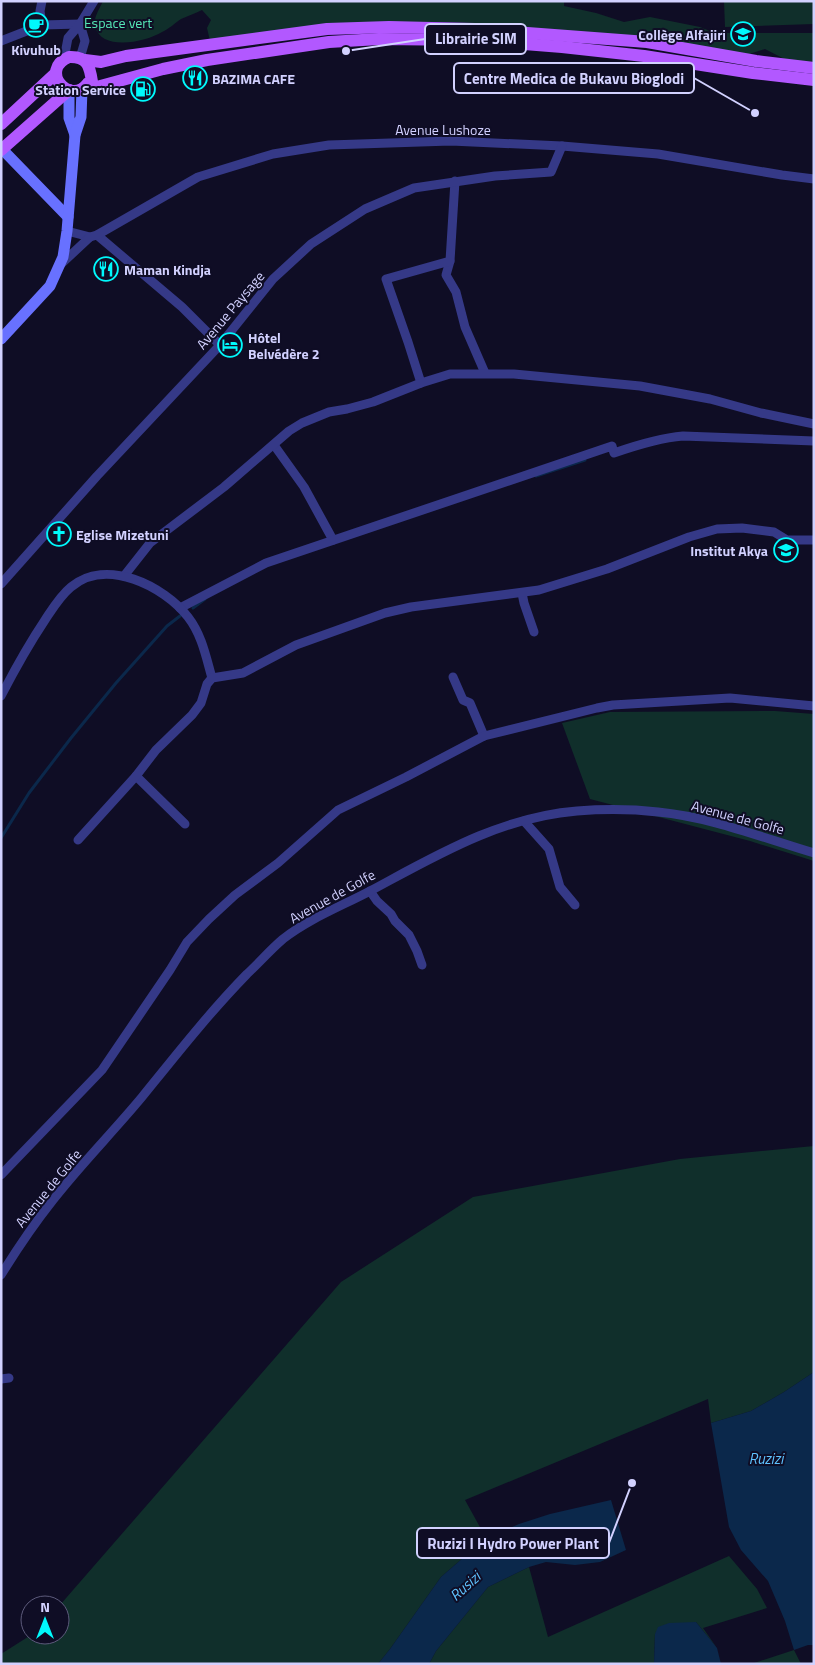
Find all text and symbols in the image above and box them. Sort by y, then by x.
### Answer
cafe icon: Kivuhub [23,12,49,38]
park label: Espace vert [84,12,152,33]
school or university icon: Collège Alfajiri [730,21,756,47]
callout: Librairie SIM [425,24,526,54]
place label: Collège Alfajiri [638,24,726,45]
text: Librairie SIM [435,27,517,50]
place label: Kivuhub [11,39,61,60]
callout: Centre Medica de Bukavu Bioglodi [454,63,694,93]
restaurant icon: BAZIMA CAFE [182,65,208,91]
text: Centre Medica de Bukavu Bioglodi [464,67,684,90]
place label: BAZIMA CAFE [212,68,295,89]
fuel station icon: Station Service [130,76,156,102]
place label: Station Service [35,79,126,100]
street label: Avenue Lushoze [395,119,491,140]
restaurant icon: Maman Kindja [93,256,119,282]
place label: Maman Kindja [124,259,211,280]
street label: Avenue Paysage [191,266,269,354]
place label: Hôtel Belvédère 2 [248,327,320,364]
hotel icon: Hôtel Belvédère 2 [217,332,243,358]
church icon: Eglise Mizetuni [46,521,72,547]
place label: Eglise Mizetuni [76,524,169,545]
school or university icon: Institut Akya [773,537,799,563]
place label: Institut Akya [690,540,768,561]
street label: Avenue de Golfe [689,795,787,839]
street label: Avenue de Golfe [285,864,379,928]
street label: Avenue de Golfe [10,1144,86,1232]
water label: Ruzizi [749,1447,785,1470]
callout: Ruzizi I Hydro Power Plant [417,1528,609,1558]
text: Ruzizi I Hydro Power Plant [427,1532,599,1555]
water label: Rusizi [444,1565,487,1606]
north arrow [20,1595,70,1645]
text: N [40,1596,50,1617]

